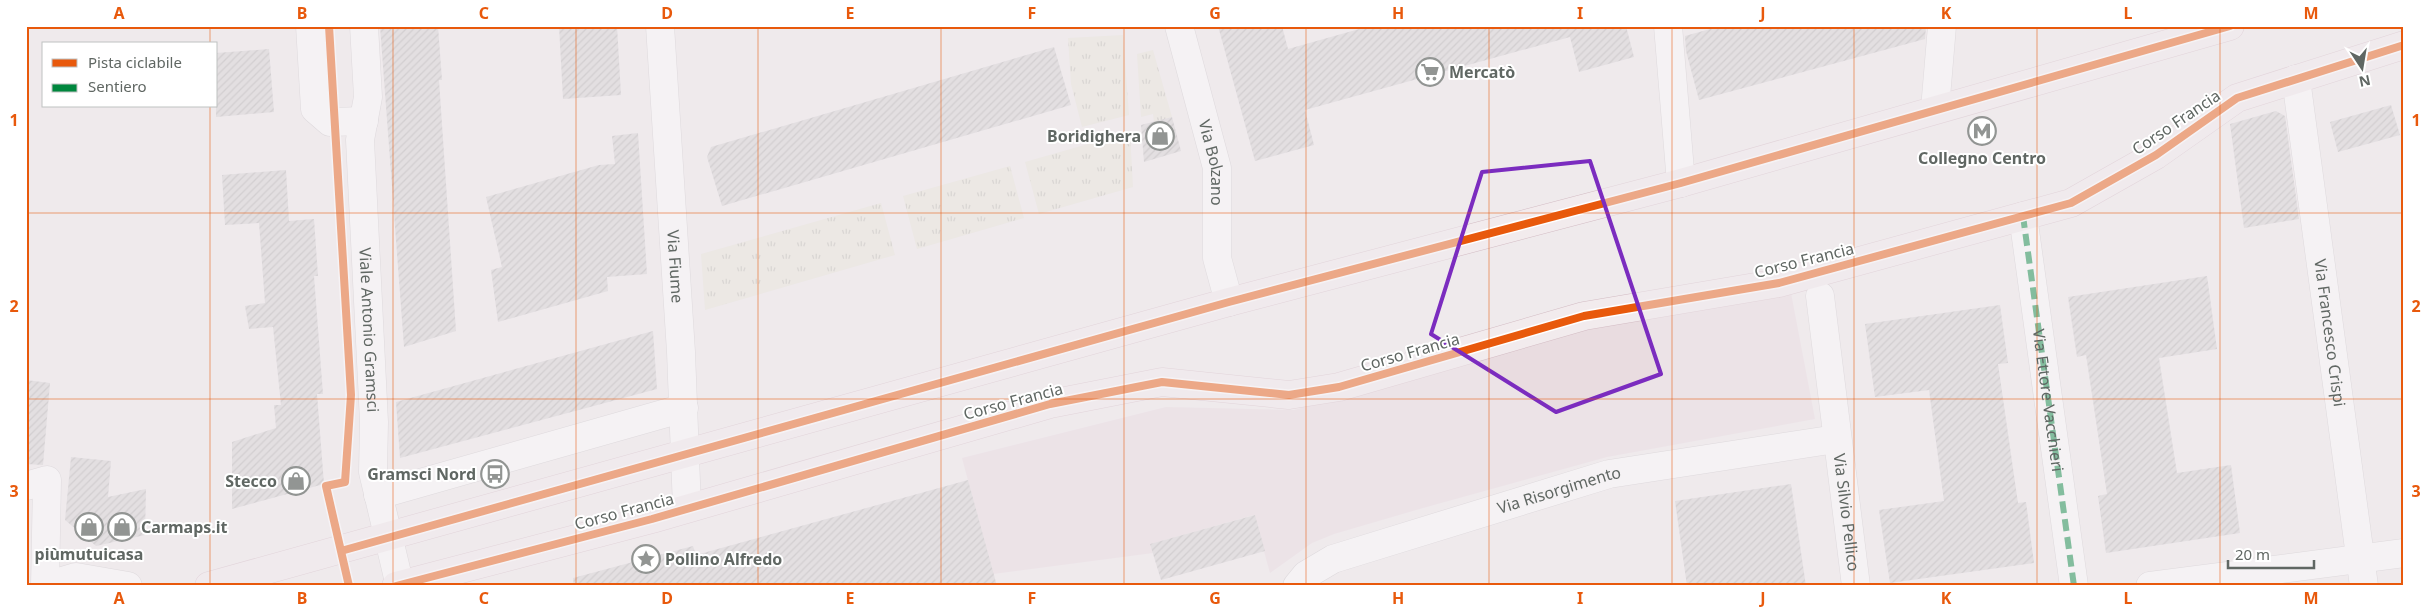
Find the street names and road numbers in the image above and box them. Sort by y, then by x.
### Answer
street label: Corso Francia [2128,84,2224,160]
street label: Via Bolzano [1194,117,1228,206]
street label: Via Fiume [662,229,689,304]
street label: Corso Francia [1752,237,1856,283]
street label: Viale Antonio Gramsci [354,247,385,413]
street label: Via Francesco Crispi [2309,257,2351,408]
street label: Corso Francia [1358,327,1462,377]
street label: Via Ettore Vacchieri [2028,327,2069,473]
street label: Corso Francia [961,377,1065,425]
street label: Via Silvio Pellico [1829,452,1865,573]
street label: Via Risorgimento [1494,461,1622,519]
street label: Corso Francia [572,487,676,535]

